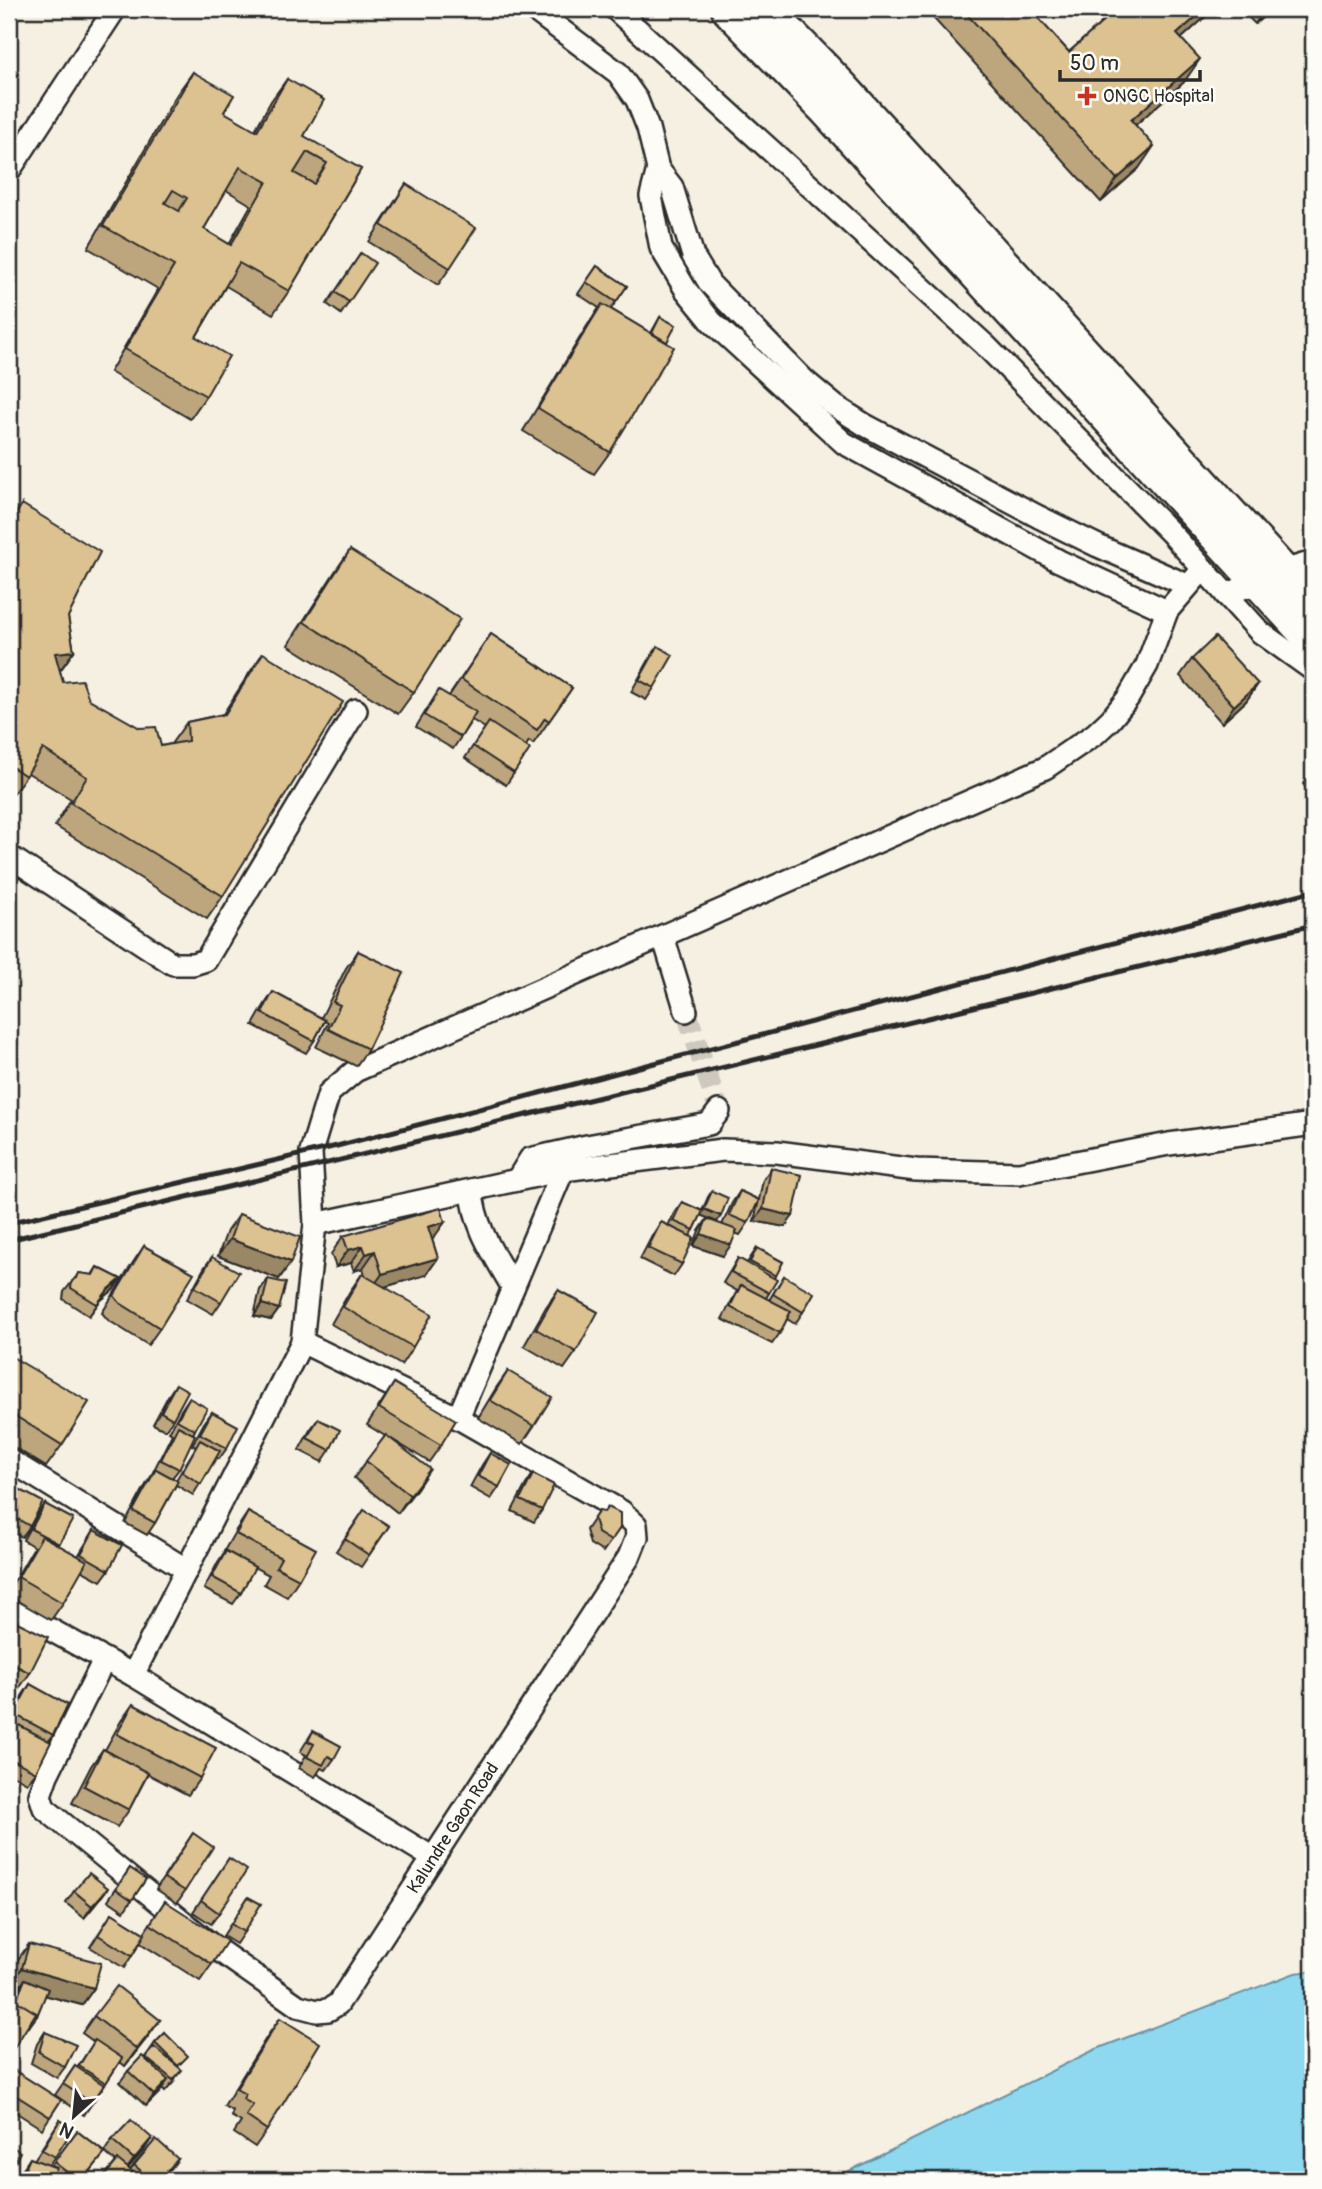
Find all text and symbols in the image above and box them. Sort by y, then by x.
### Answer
scale bar [1060,38,1200,82]
text: 50 m [1070,50,1119,77]
place label: ONGC Hospital [1103,85,1214,108]
marker: ONGC Hospital [1077,86,1097,106]
street label: Kalundre Gaon Road [402,1758,504,1898]
north arrow [38,2080,108,2150]
text: N [55,2117,78,2144]

